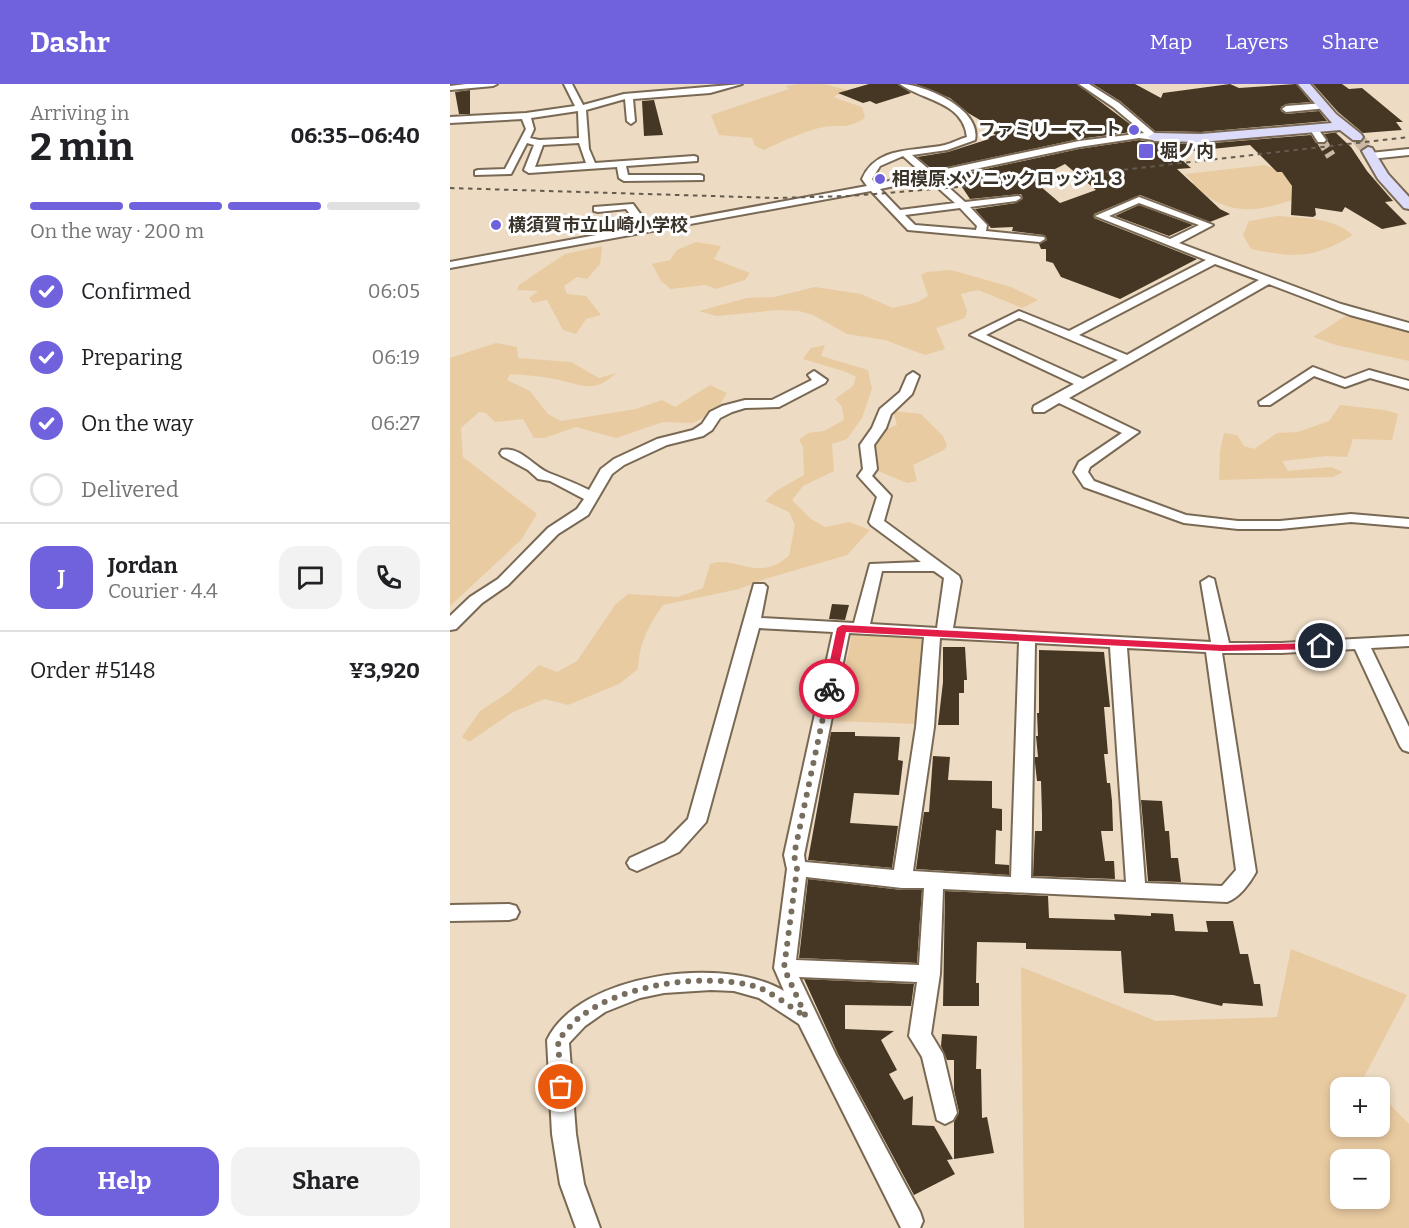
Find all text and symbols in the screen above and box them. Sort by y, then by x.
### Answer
text: Dashr [30,26,110,59]
text: Map [1150,29,1192,55]
text: Layers [1225,29,1289,55]
text: Share [1322,29,1379,55]
text: Arriving in [30,101,129,125]
place label: ファミリーマート [978,119,1122,141]
text: 06:35–06:40 [290,122,420,149]
marker: ファミリーマート [1127,123,1141,137]
text: 2 min [30,124,134,170]
place label: 堀ノ内 [1160,140,1214,162]
marker: 堀ノ内 [1137,142,1155,160]
place label: 相模原メソニックロッジ１３ [892,168,1126,190]
marker: 相模原メソニックロッジ１３ [873,172,887,186]
place label: 横須賀市立山崎小学校 [508,214,688,236]
marker: 横須賀市立山崎小学校 [489,218,503,232]
text: On the way · 200 m [30,219,204,243]
icon: check [30,275,63,308]
text: Confirmed [81,278,191,305]
text: 06:05 [368,279,420,303]
icon: check [30,341,63,374]
text: Preparing [81,344,183,371]
text: 06:19 [371,345,420,369]
icon: check [30,407,63,440]
text: On the way [81,410,193,437]
text: 06:27 [371,411,420,435]
text: Delivered [81,476,179,503]
button: chat [279,546,342,609]
button: phone [357,546,420,609]
text: Jordan [108,552,178,579]
text: J [58,564,65,591]
text: Courier · 4.4 [108,579,218,603]
pin [1295,620,1346,671]
icon: home [1304,629,1337,662]
text: Order #5148 [30,657,156,684]
text: ¥3,920 [349,657,420,684]
courier [799,659,859,719]
icon: bike [813,673,846,706]
pin [535,1061,586,1112]
icon: bag [544,1070,577,1103]
map controls [1330,1077,1390,1209]
button: + [1330,1077,1390,1137]
button: Help [30,1147,219,1216]
button: Share [231,1147,420,1216]
button: − [1330,1149,1390,1209]

